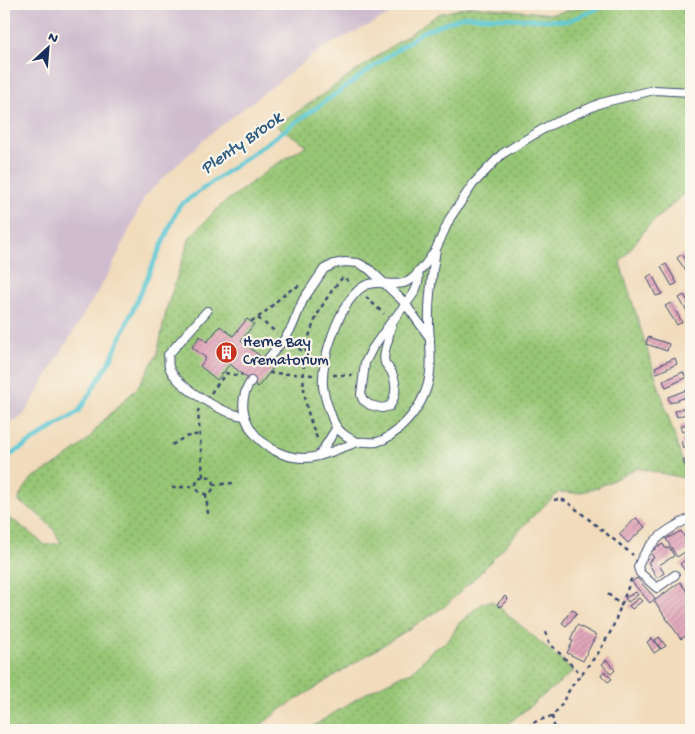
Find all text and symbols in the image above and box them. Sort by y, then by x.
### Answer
north arrow [22,22,72,72]
text: N [45,29,60,48]
water label: Plenty Brook [197,107,288,180]
place label: Herne Bay Crematorium [243,334,329,371]
building icon: Herne Bay Crematorium [215,340,239,364]

